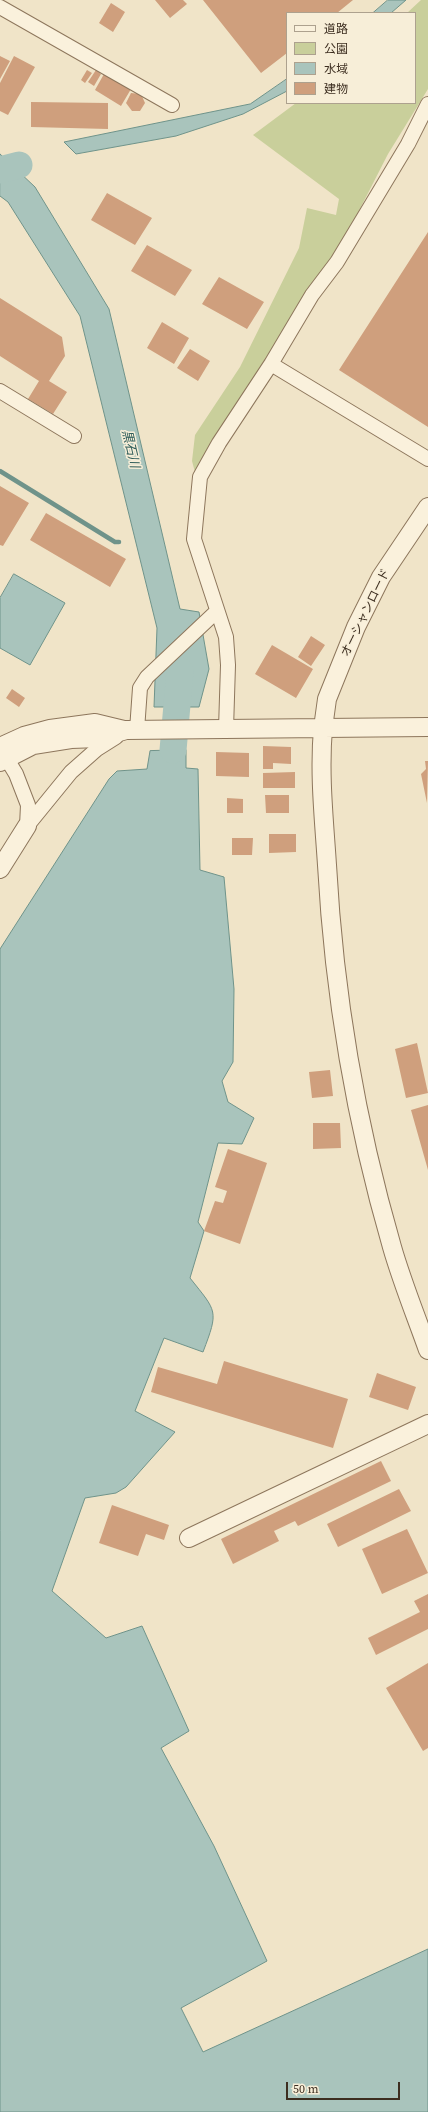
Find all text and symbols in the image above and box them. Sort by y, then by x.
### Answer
legend [286,12,416,104]
text: 道路 [324,21,348,37]
text: 公園 [324,41,348,57]
text: 水域 [324,61,348,77]
text: 建物 [324,81,348,97]
water label: 黒石川 [118,428,142,470]
street label: オーシャンロード [338,567,394,659]
scale bar [288,2074,402,2100]
text: 50 m [293,2081,319,2097]

